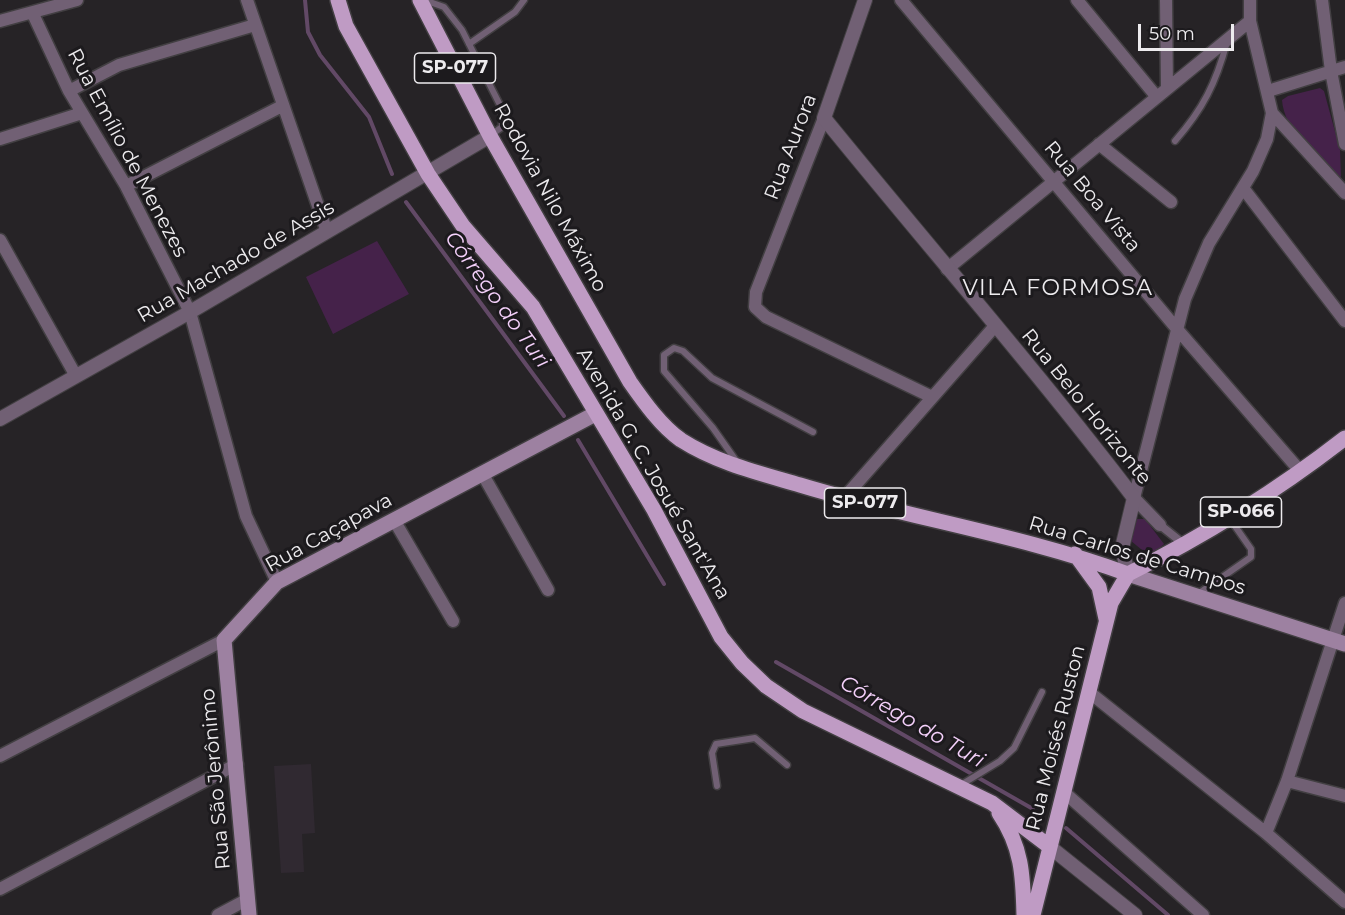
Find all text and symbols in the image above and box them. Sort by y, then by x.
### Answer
scale bar [1141,12,1237,50]
text: 50 m [1149,23,1195,45]
street label: Rua Emílio de Menezes [62,45,192,261]
road number: SP-077 [414,53,496,83]
street label: Rua Aurora [760,90,822,204]
street label: Rodovia Nilo Máximo [488,100,612,296]
street label: Rua Boa Vista [1039,137,1145,257]
street label: Rua Machado de Assis [133,196,339,328]
water label: Córrego do Turi [439,227,555,373]
district label: VILA FORMOSA [962,276,1154,302]
street label: Rua Belo Horizonte [1016,324,1156,490]
street label: Avenida G. C. Josué Sant'Ana [571,344,735,604]
street label: Rua Caçapava [261,488,397,578]
road number: SP-077 [824,488,906,518]
road number: SP-066 [1200,497,1282,527]
street label: Rua Carlos de Campos [1026,512,1248,600]
street label: Rua Moisés Ruston [1021,643,1091,833]
water label: Córrego do Turi [835,670,989,774]
street label: Rua São Jerônimo [196,687,236,871]

